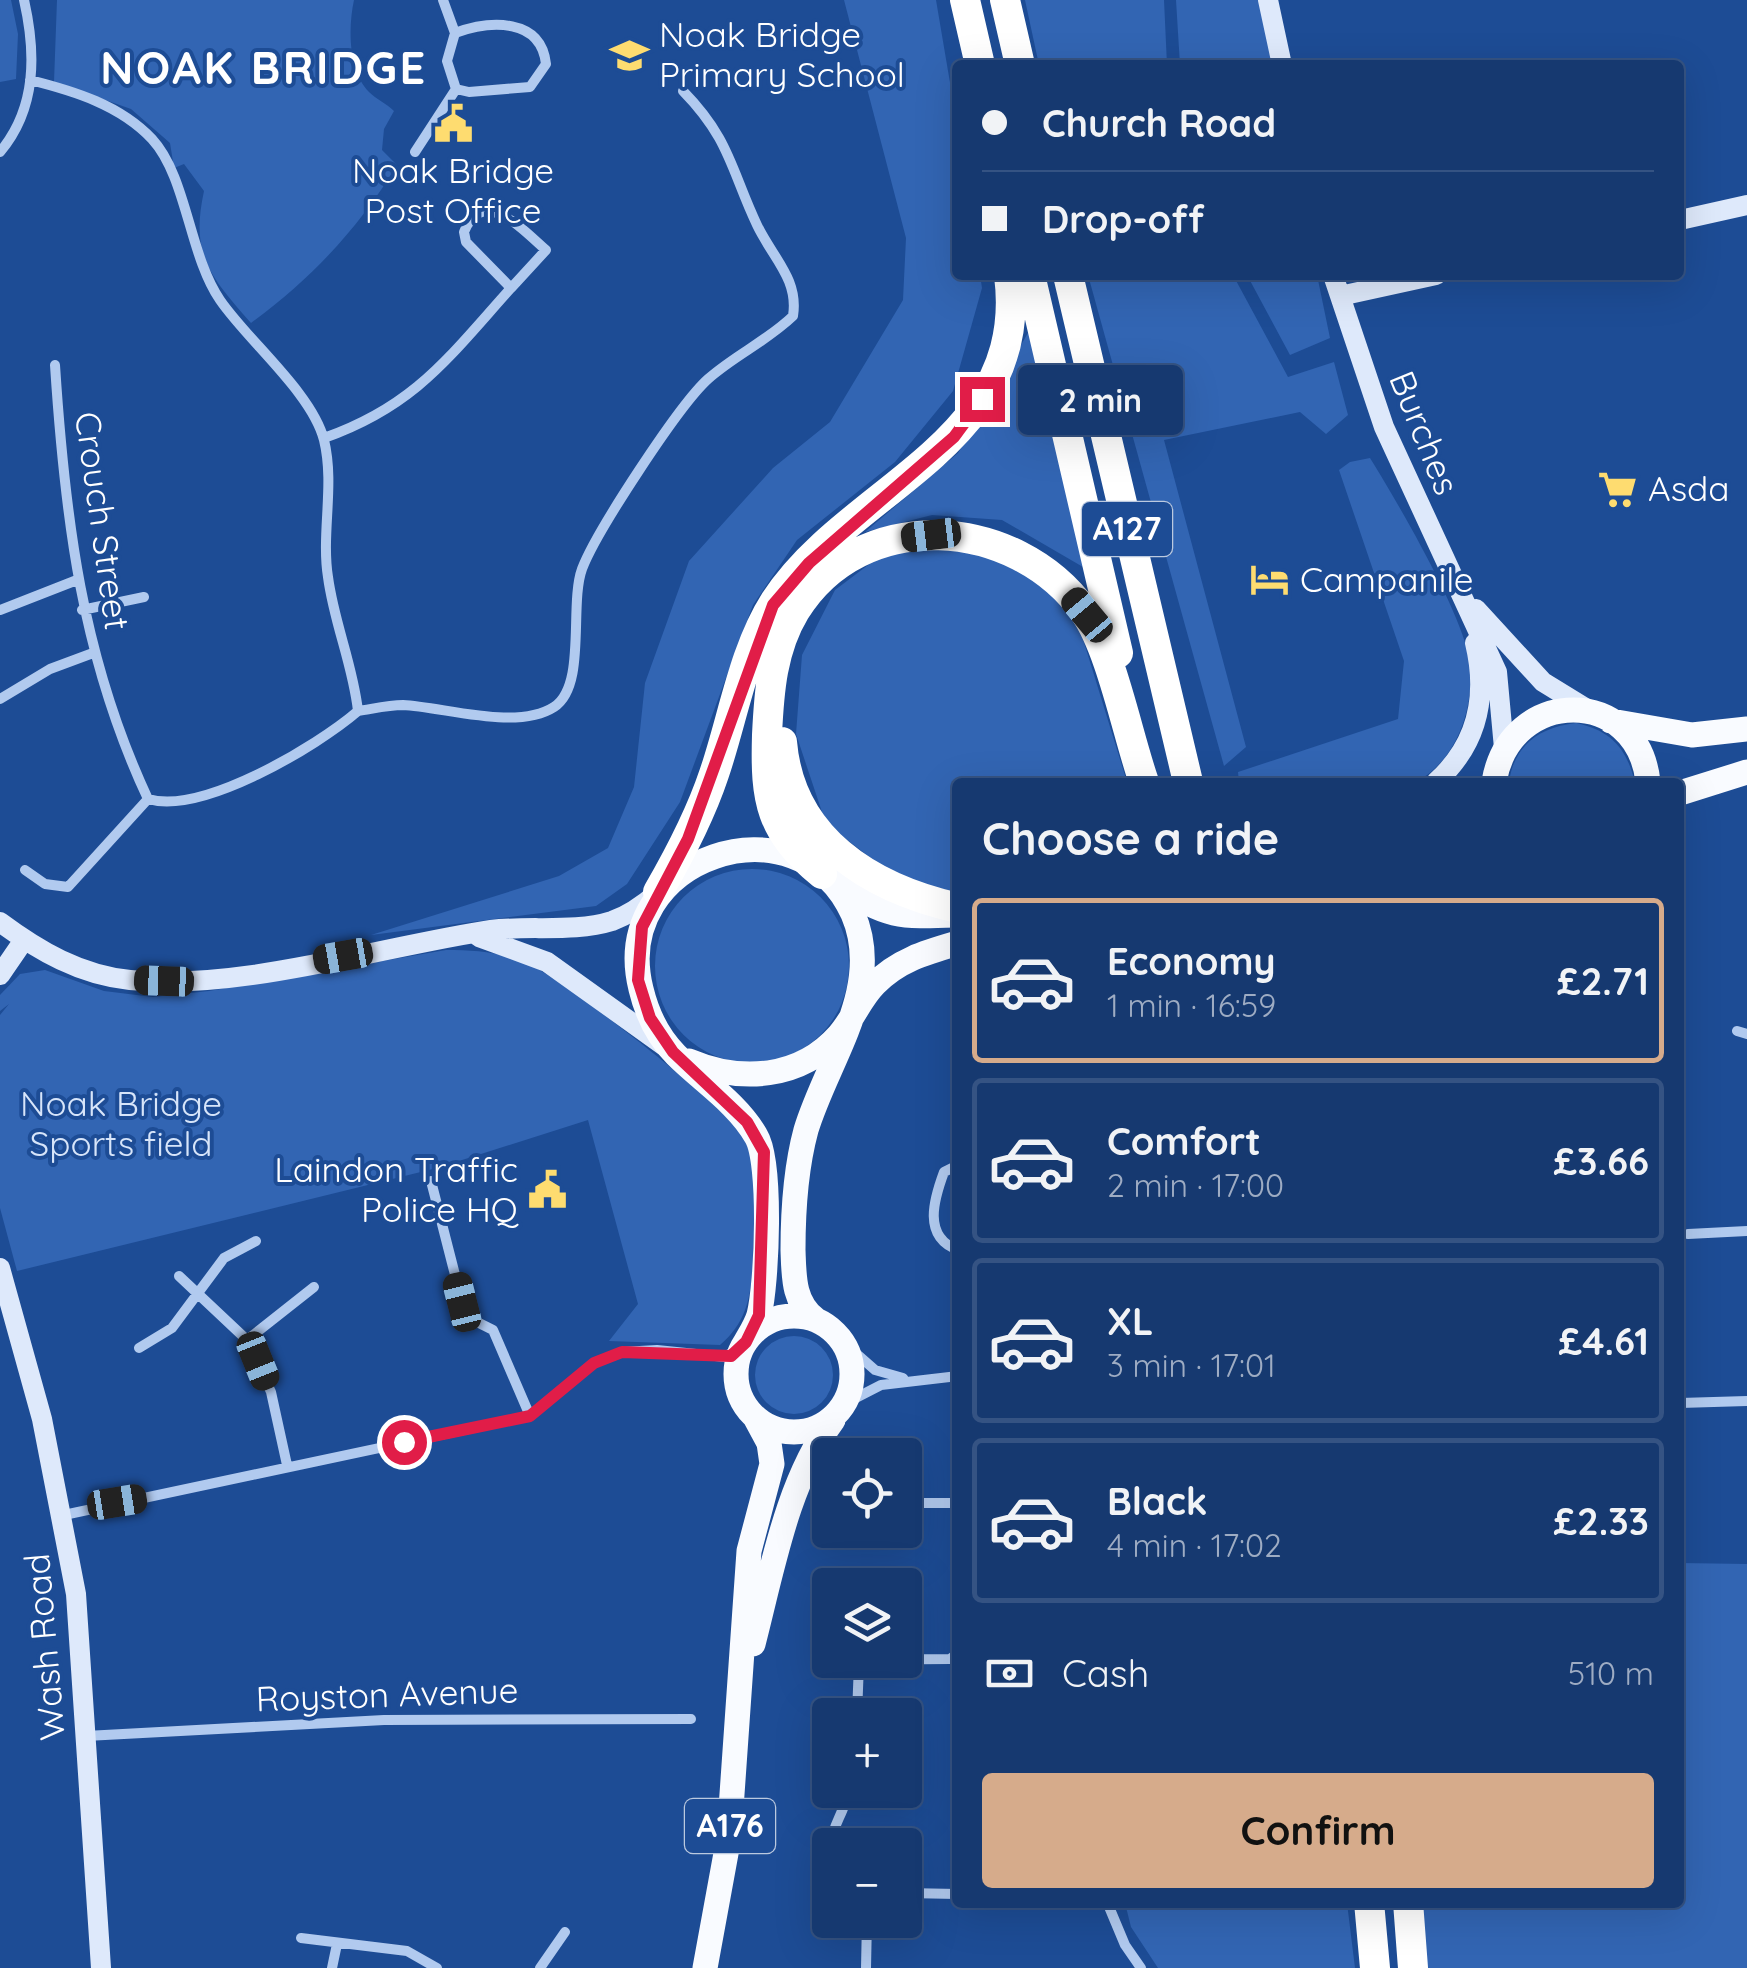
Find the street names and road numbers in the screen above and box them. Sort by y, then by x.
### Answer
street label: Burches [1380,364,1470,501]
street label: Crouch Street [66,409,140,633]
road number: A127 [1082,502,1172,556]
street label: Wash Road [14,1552,74,1742]
street label: Royston Avenue [255,1667,519,1721]
road number: A176 [685,1799,775,1853]

